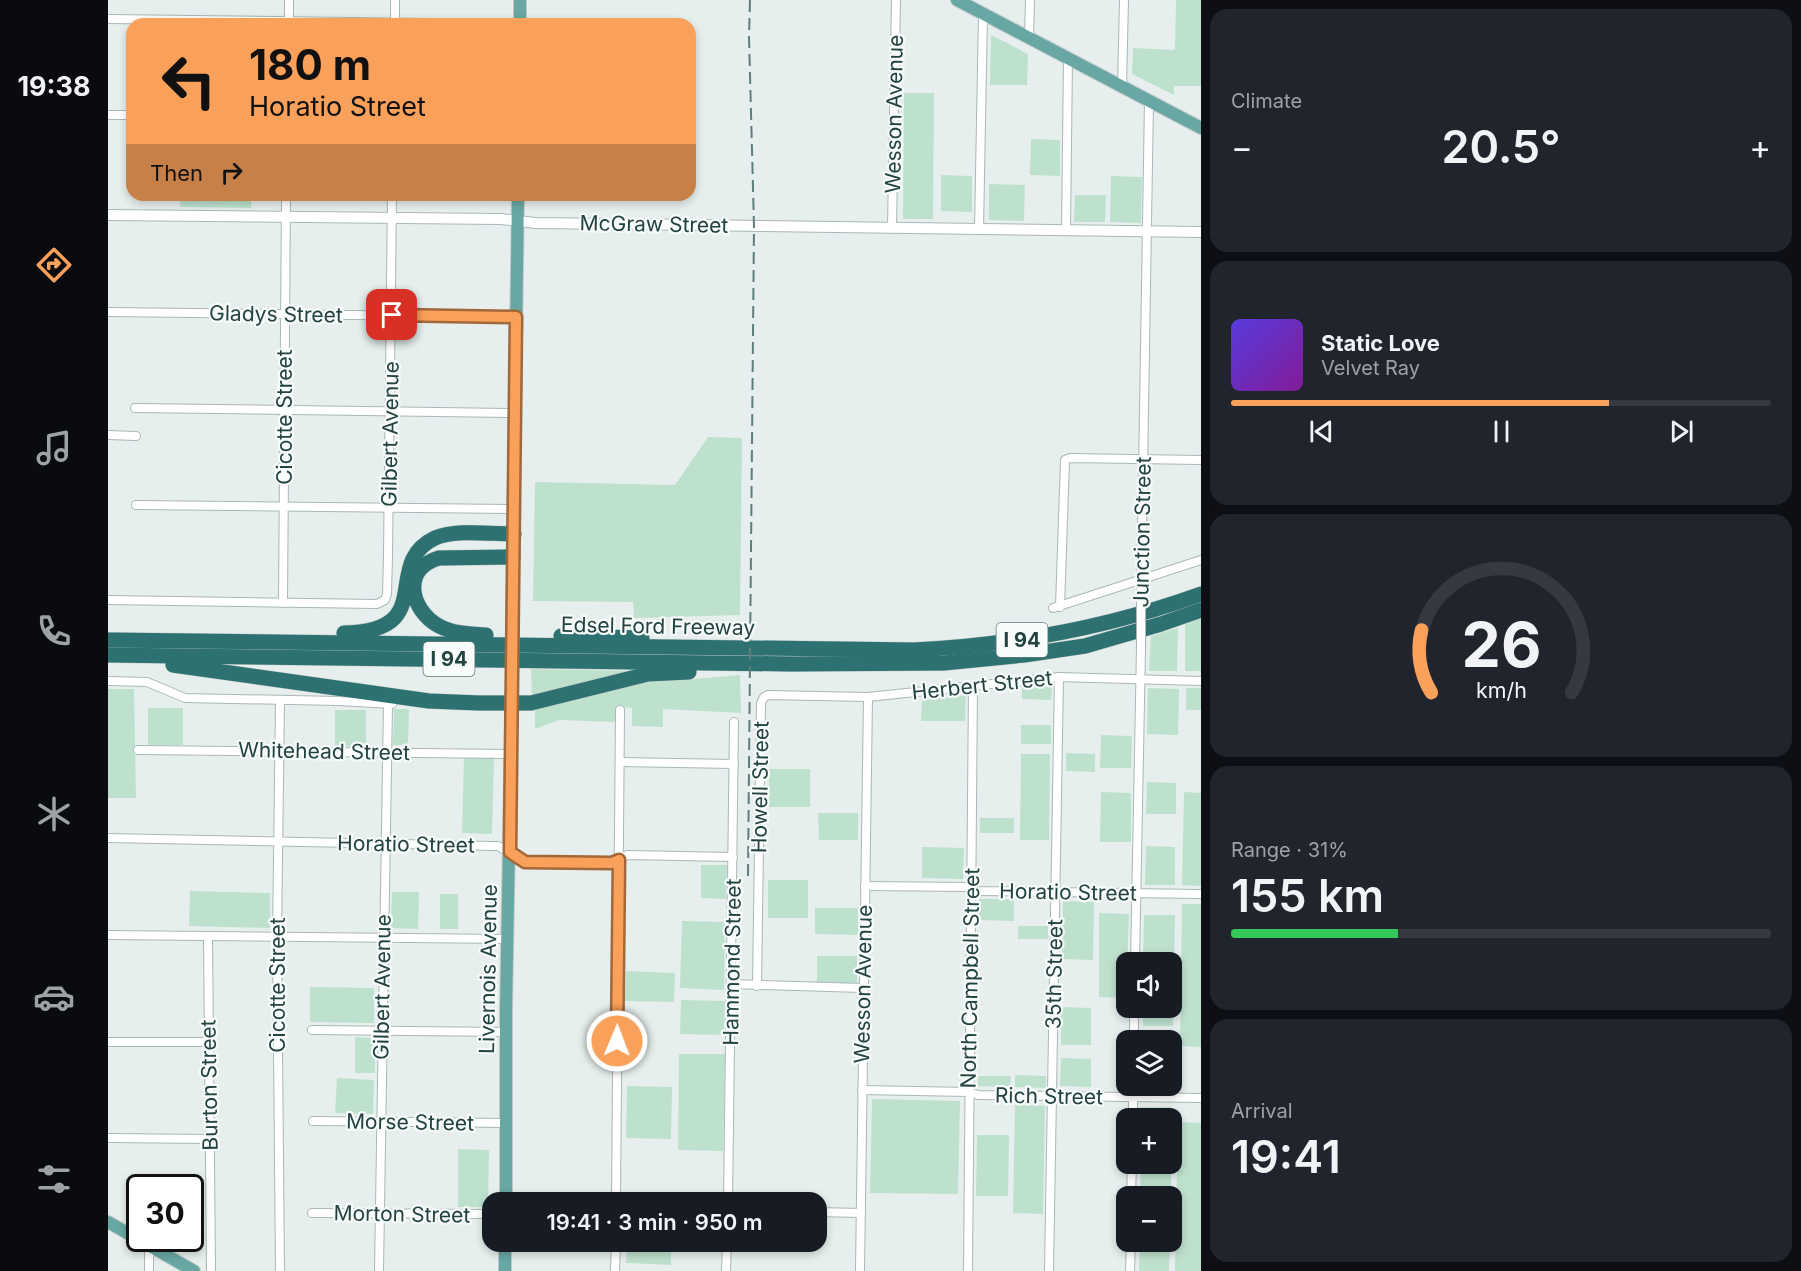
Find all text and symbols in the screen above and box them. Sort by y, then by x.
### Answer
street label: Wesson Avenue [880,34,908,194]
text: 180 m [249,39,371,90]
icon: left [150,42,228,120]
text: 19:38 [17,70,91,103]
text: Climate [1231,89,1302,113]
text: Horatio Street [249,90,426,123]
text: 20.5° [1441,119,1561,174]
text: − [1231,127,1253,167]
text: + [1749,127,1771,167]
icon: right [215,156,248,189]
text: Then [150,160,203,186]
street label: McGraw Street [579,210,729,238]
icon: directions [33,244,75,286]
pin [366,289,417,340]
icon: arrive [375,298,408,331]
street label: Gladys Street [209,300,343,328]
text: Static Love [1321,330,1440,356]
street label: Cicotte Street [272,349,297,485]
text: Velvet Ray [1321,356,1420,380]
street label: Gilbert Avenue [376,361,404,507]
icon: previous [1305,415,1338,448]
icon: pause [1485,415,1518,448]
icon: next [1665,415,1698,448]
icon: music [33,427,75,469]
street label: Junction Street [1128,456,1156,608]
text: 26 [1461,607,1541,682]
icon: phone [33,610,75,652]
street label: Edsel Ford Freeway [561,612,755,640]
road number: I 94 [996,623,1048,657]
road number: I 94 [424,642,474,676]
street label: Herbert Street [910,665,1054,705]
text: km/h [1476,677,1526,703]
street label: Howell Street [746,721,774,853]
street label: Whitehead Street [238,737,410,765]
icon: climate [33,793,75,835]
street label: Horatio Street [337,830,475,858]
text: Range · 31% [1231,838,1348,862]
street label: North Campbell Street [956,867,984,1089]
text: 155 km [1231,868,1384,923]
street label: Hammond Street [718,878,746,1046]
street label: Horatio Street [999,878,1137,906]
street label: Livernois Avenue [474,884,502,1054]
street label: Wesson Avenue [849,904,877,1064]
street label: Gilbert Avenue [368,914,396,1060]
street label: Cicotte Street [265,917,290,1053]
street label: 35th Street [1041,919,1067,1029]
map controls [1116,952,1182,1252]
button: sound [1116,952,1182,1018]
icon: car [33,976,75,1018]
position arrow [585,1009,649,1073]
street label: Burton Street [195,1019,223,1151]
button: layers [1116,1030,1182,1096]
street label: Rich Street [995,1083,1103,1109]
text: Arrival [1231,1099,1293,1123]
street label: Morse Street [346,1108,474,1136]
button: + [1116,1108,1182,1174]
text: 19:41 [1231,1129,1341,1184]
icon: filters [33,1158,75,1200]
speed limit sign: 30 [126,1174,204,1252]
button: − [1116,1186,1182,1252]
street label: Morton Street [333,1200,471,1228]
text: 19:41 · 3 min · 950 m [546,1209,763,1235]

